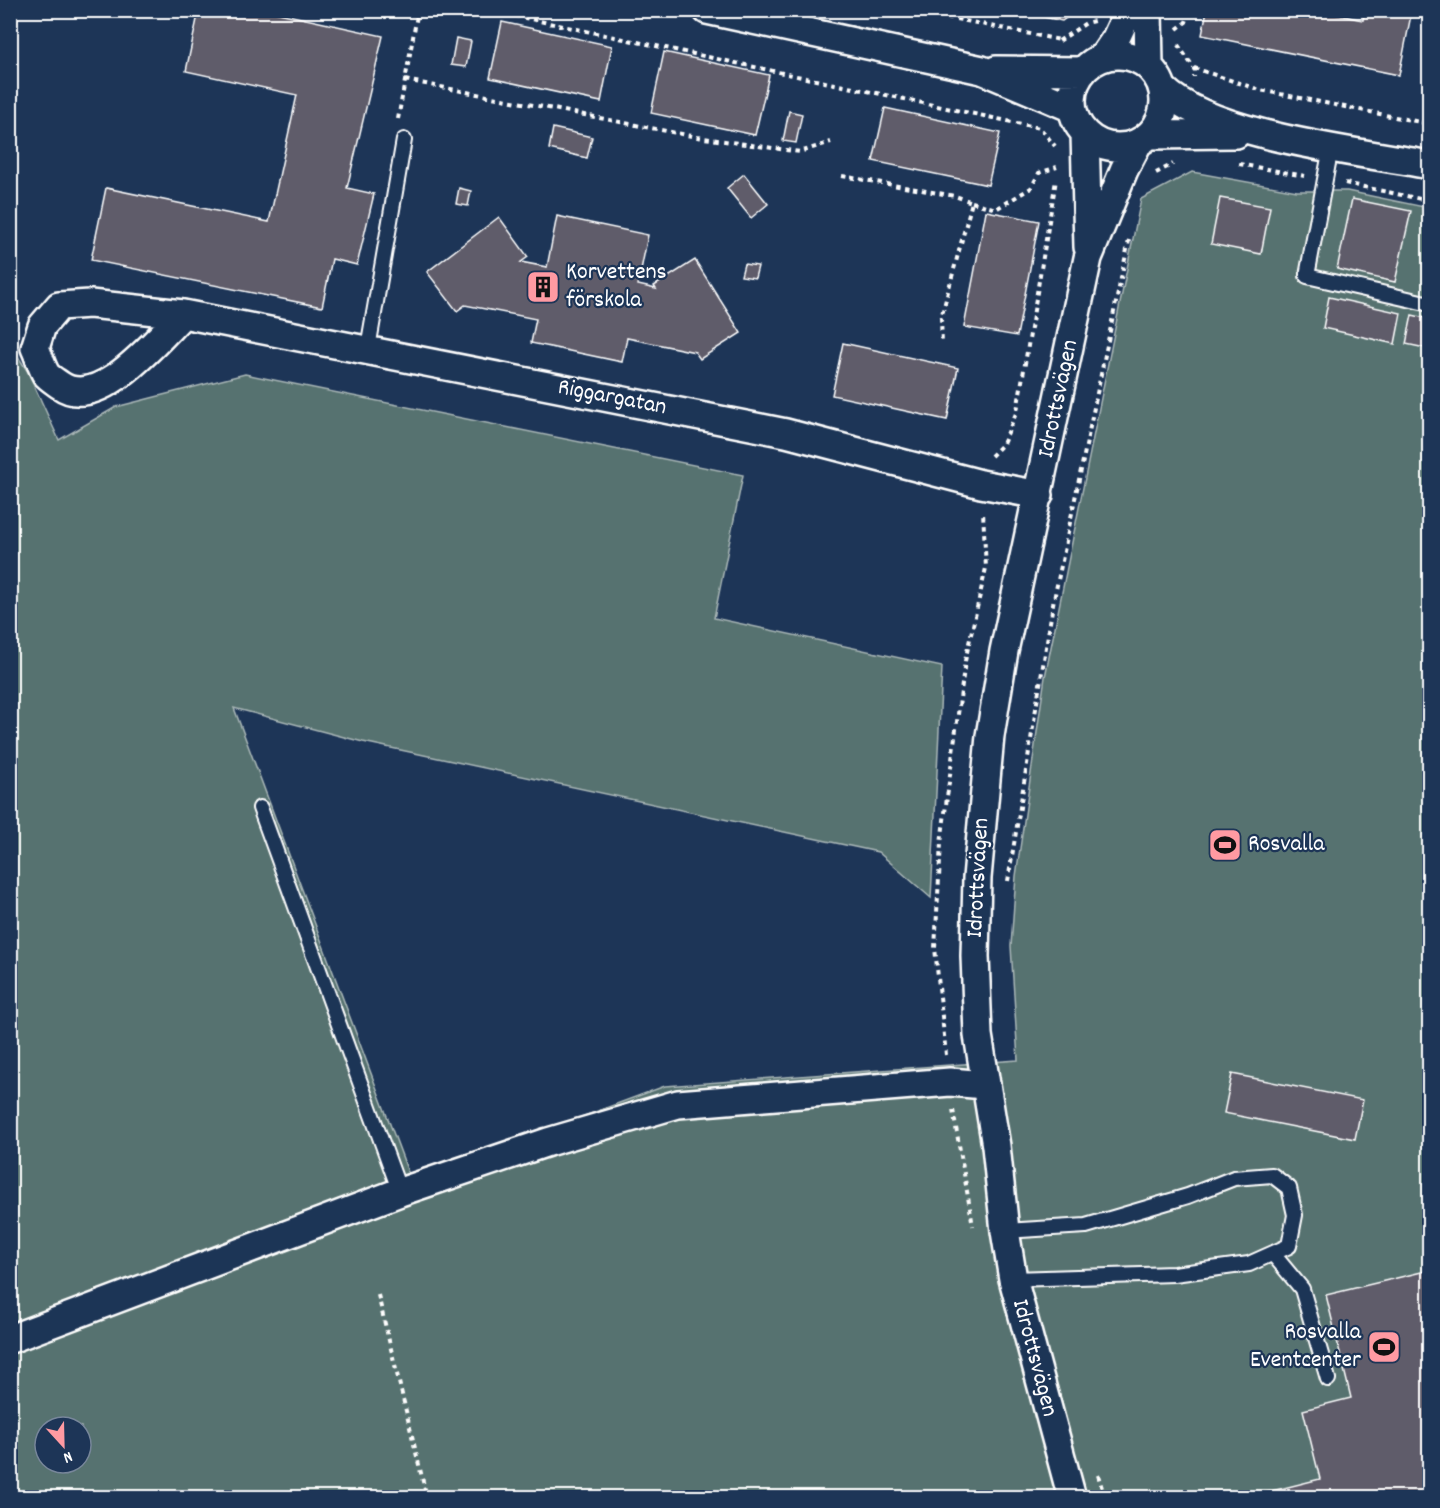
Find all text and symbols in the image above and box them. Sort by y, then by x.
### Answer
place label: Korvettens förskola [566,256,667,318]
building icon: Korvettens förskola [525,269,561,305]
street label: Idrottsvägen [1030,337,1088,461]
street label: Riggargatan [555,371,669,425]
street label: Idrottsvägen [959,817,999,939]
sports icon: Rosvalla [1207,827,1243,863]
place label: Rosvalla [1248,828,1325,862]
street label: Idrottsvägen [1002,1296,1066,1420]
place label: Rosvalla Eventcenter [1250,1316,1362,1378]
sports icon: Rosvalla Eventcenter [1366,1329,1402,1365]
north arrow [33,1415,93,1475]
text: N [60,1444,76,1469]

